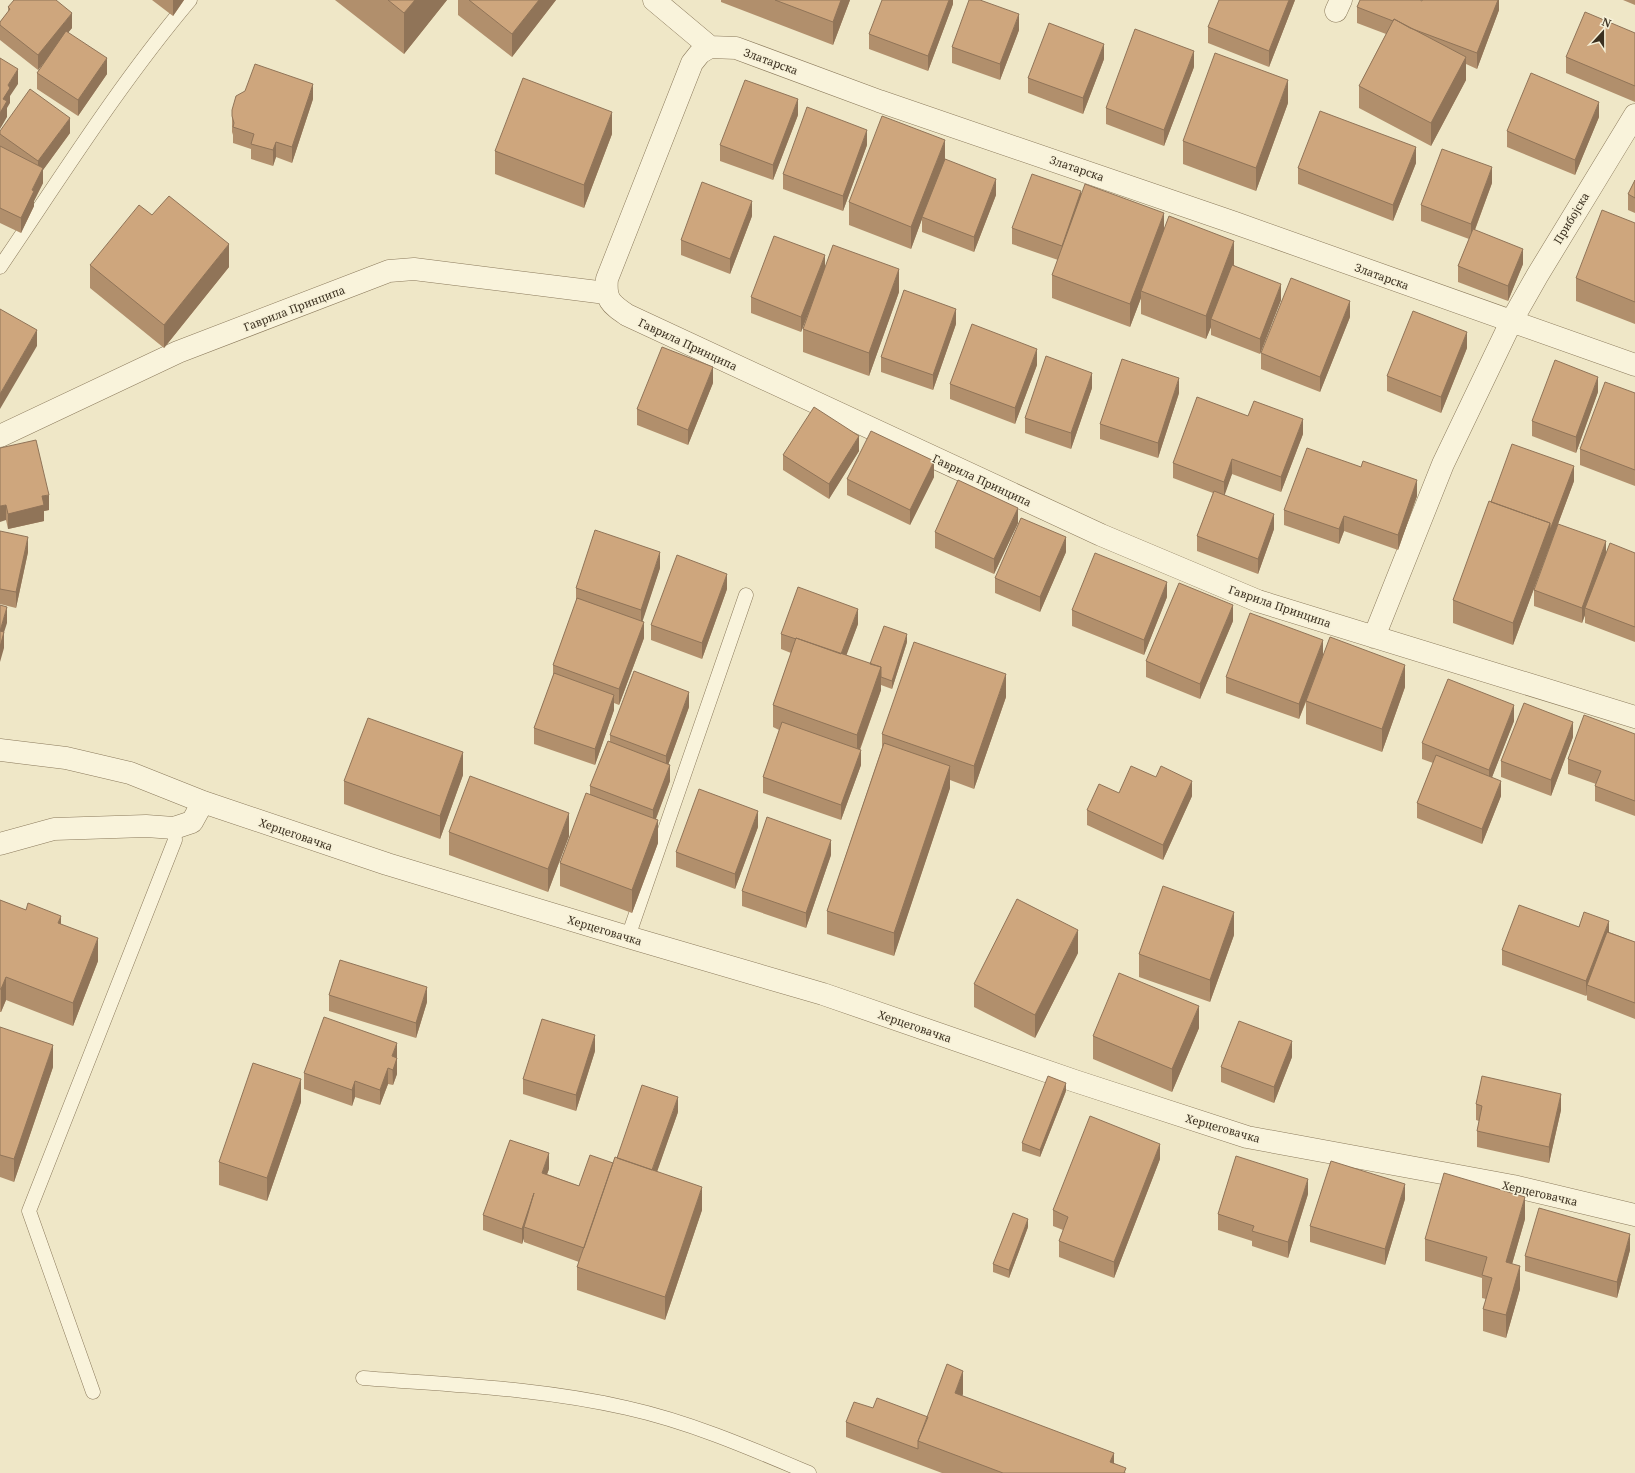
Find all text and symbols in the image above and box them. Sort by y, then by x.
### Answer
north arrow [1583,12,1623,52]
text: N [1600,14,1614,31]
street label: Златарска [742,44,800,78]
street label: Златарска [1048,152,1106,184]
street label: Прибојска [1550,189,1592,247]
street label: Златарска [1353,259,1411,293]
street label: Гаврила Принципа [241,282,347,334]
street label: Гаврила Принципа [636,314,740,374]
street label: Гаврила Принципа [930,450,1034,510]
street label: Гаврила Принципа [1227,581,1333,631]
street label: Херцеговачка [257,814,335,854]
street label: Херцеговачка [566,912,644,948]
street label: Херцеговачка [876,1006,954,1046]
street label: Херцеговачка [1184,1110,1262,1146]
street label: Херцеговачка [1501,1177,1579,1209]

